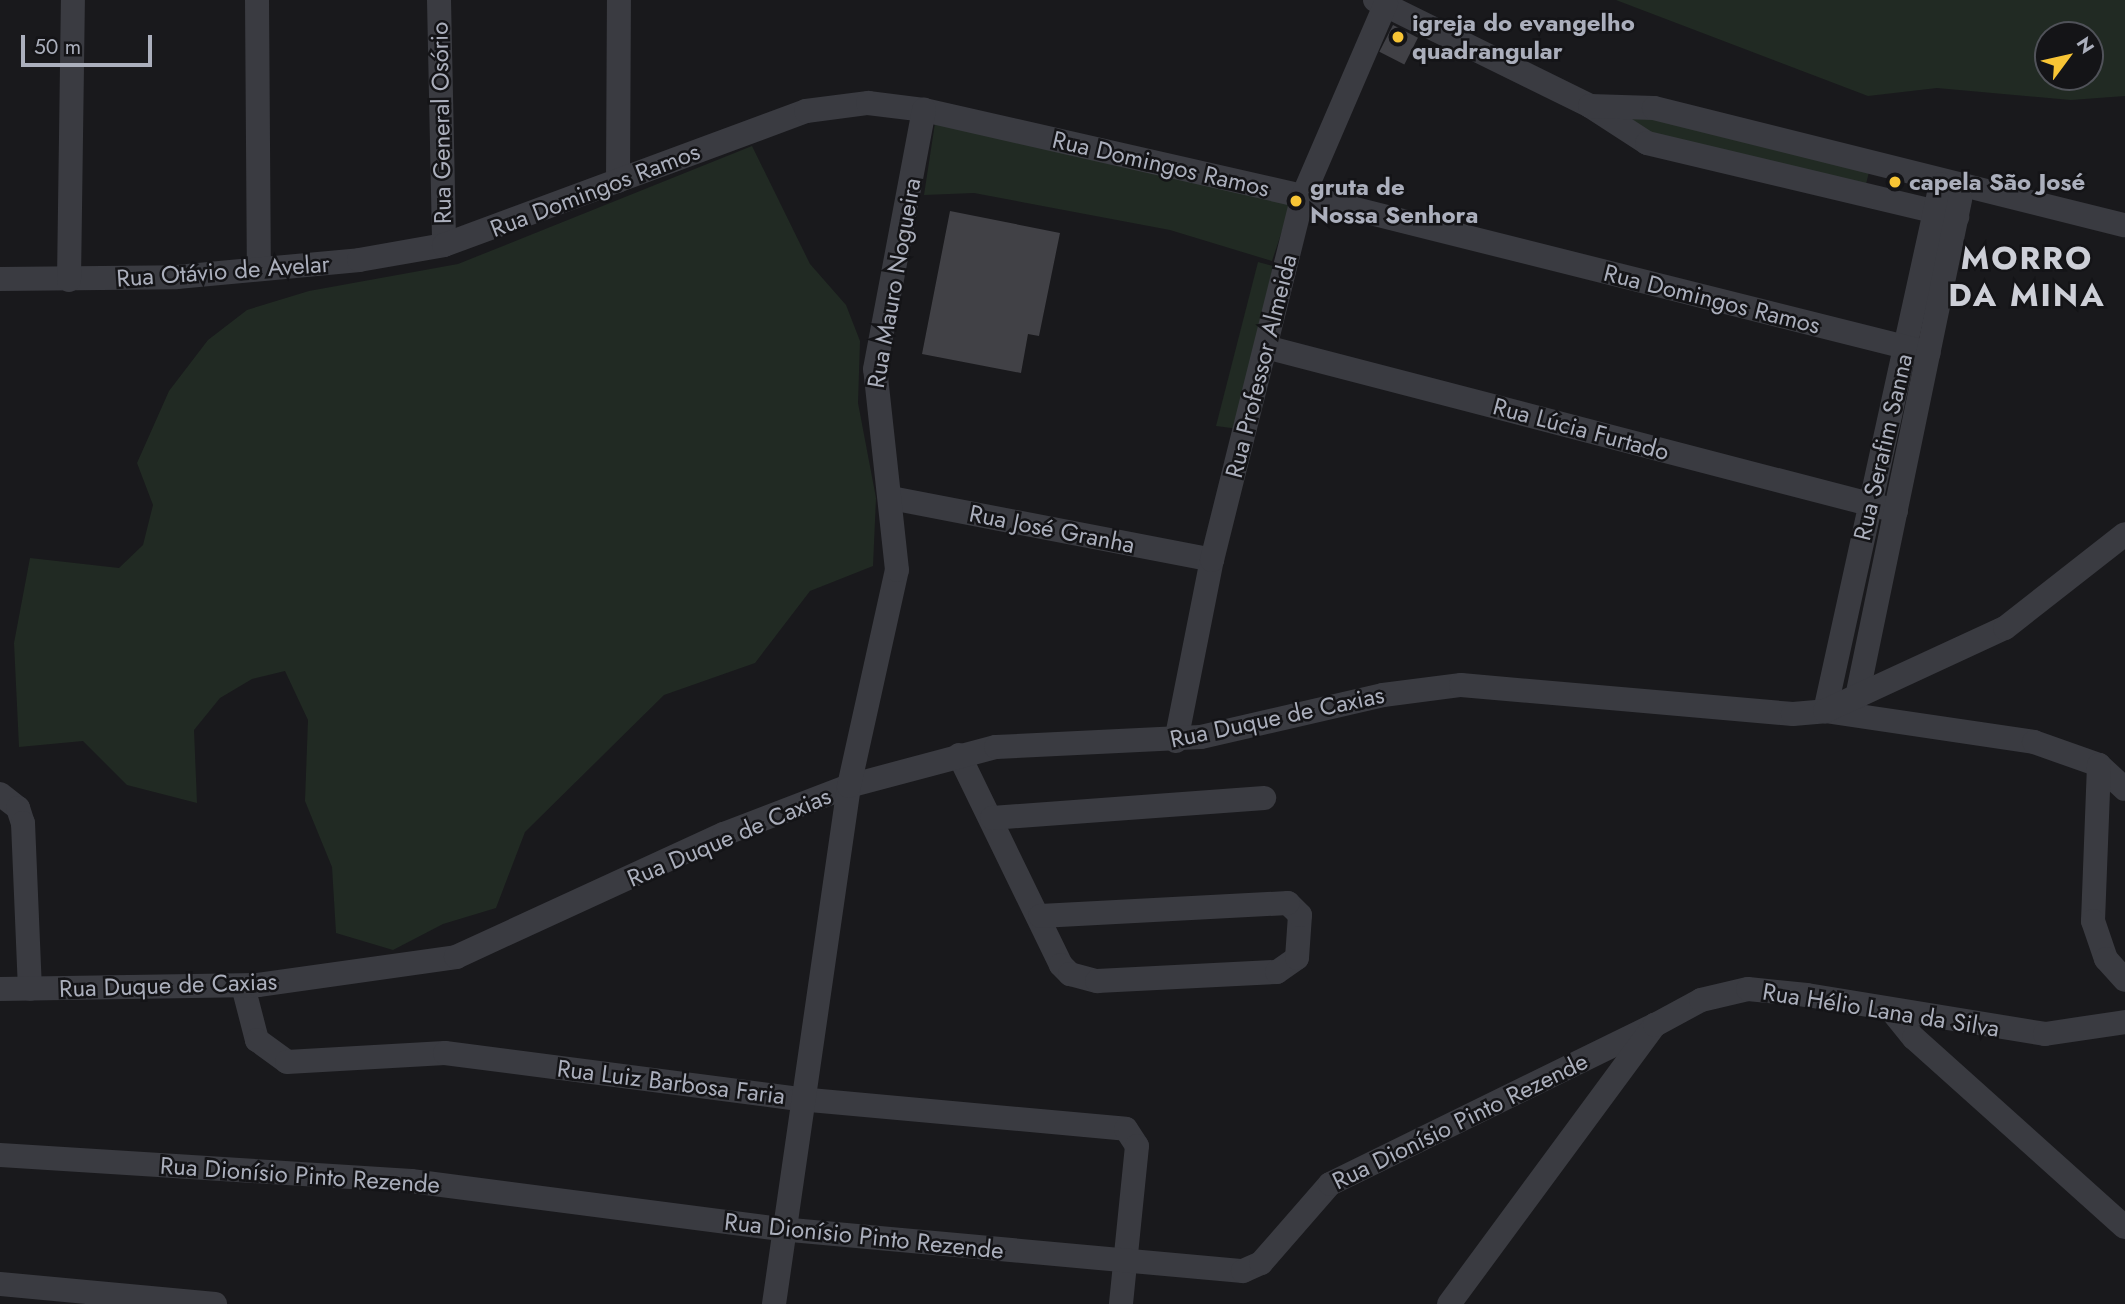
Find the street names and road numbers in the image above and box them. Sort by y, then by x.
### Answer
street label: Rua General Osório [425,22,457,224]
street label: Rua Domingos Ramos [1050,125,1272,203]
street label: Rua Domingos Ramos [486,137,704,243]
street label: Rua Mauro Nogueira [861,176,927,390]
street label: Rua Otávio de Avelar [115,249,331,293]
street label: Rua Professor Almeida [1219,251,1303,481]
street label: Rua Domingos Ramos [1601,258,1823,340]
street label: Rua Serafim Sanna [1848,351,1918,543]
street label: Rua Lúcia Furtado [1490,392,1672,466]
street label: Rua José Granha [967,499,1137,559]
street label: Rua Duque de Caxias [1167,680,1387,754]
street label: Rua Duque de Caxias [623,781,835,893]
street label: Rua Duque de Caxias [58,967,278,1003]
street label: Rua Hélio Lana da Silva [1760,977,2002,1043]
street label: Rua Dionísio Pinto Rezende [1328,1047,1592,1195]
street label: Rua Luiz Barbosa Faria [555,1054,787,1110]
street label: Rua Dionísio Pinto Rezende [159,1151,441,1199]
street label: Rua Dionísio Pinto Rezende [723,1207,1005,1265]

